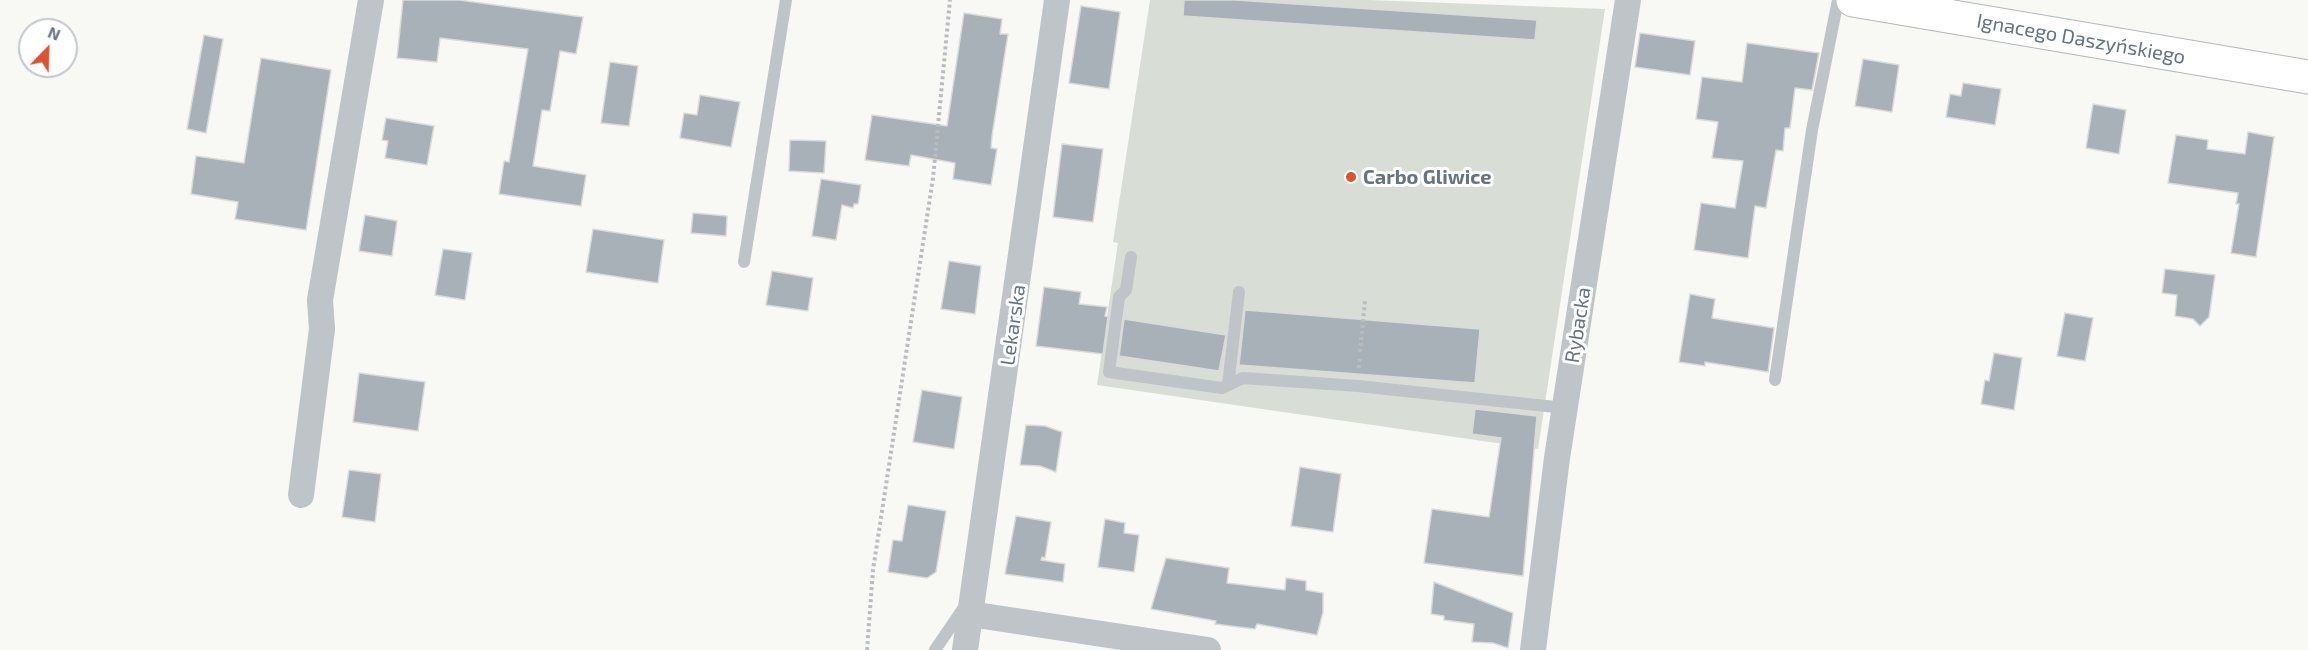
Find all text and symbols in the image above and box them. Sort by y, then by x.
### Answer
street label: Ignacego Daszyńskiego [1975,9,2187,69]
north arrow [18,18,78,78]
text: N [45,22,63,44]
place label: Carbo Gliwice [1363,165,1492,189]
marker: Carbo Gliwice [1344,170,1358,184]
street label: Lekarska [995,283,1031,367]
street label: Rybacka [1560,285,1596,365]

